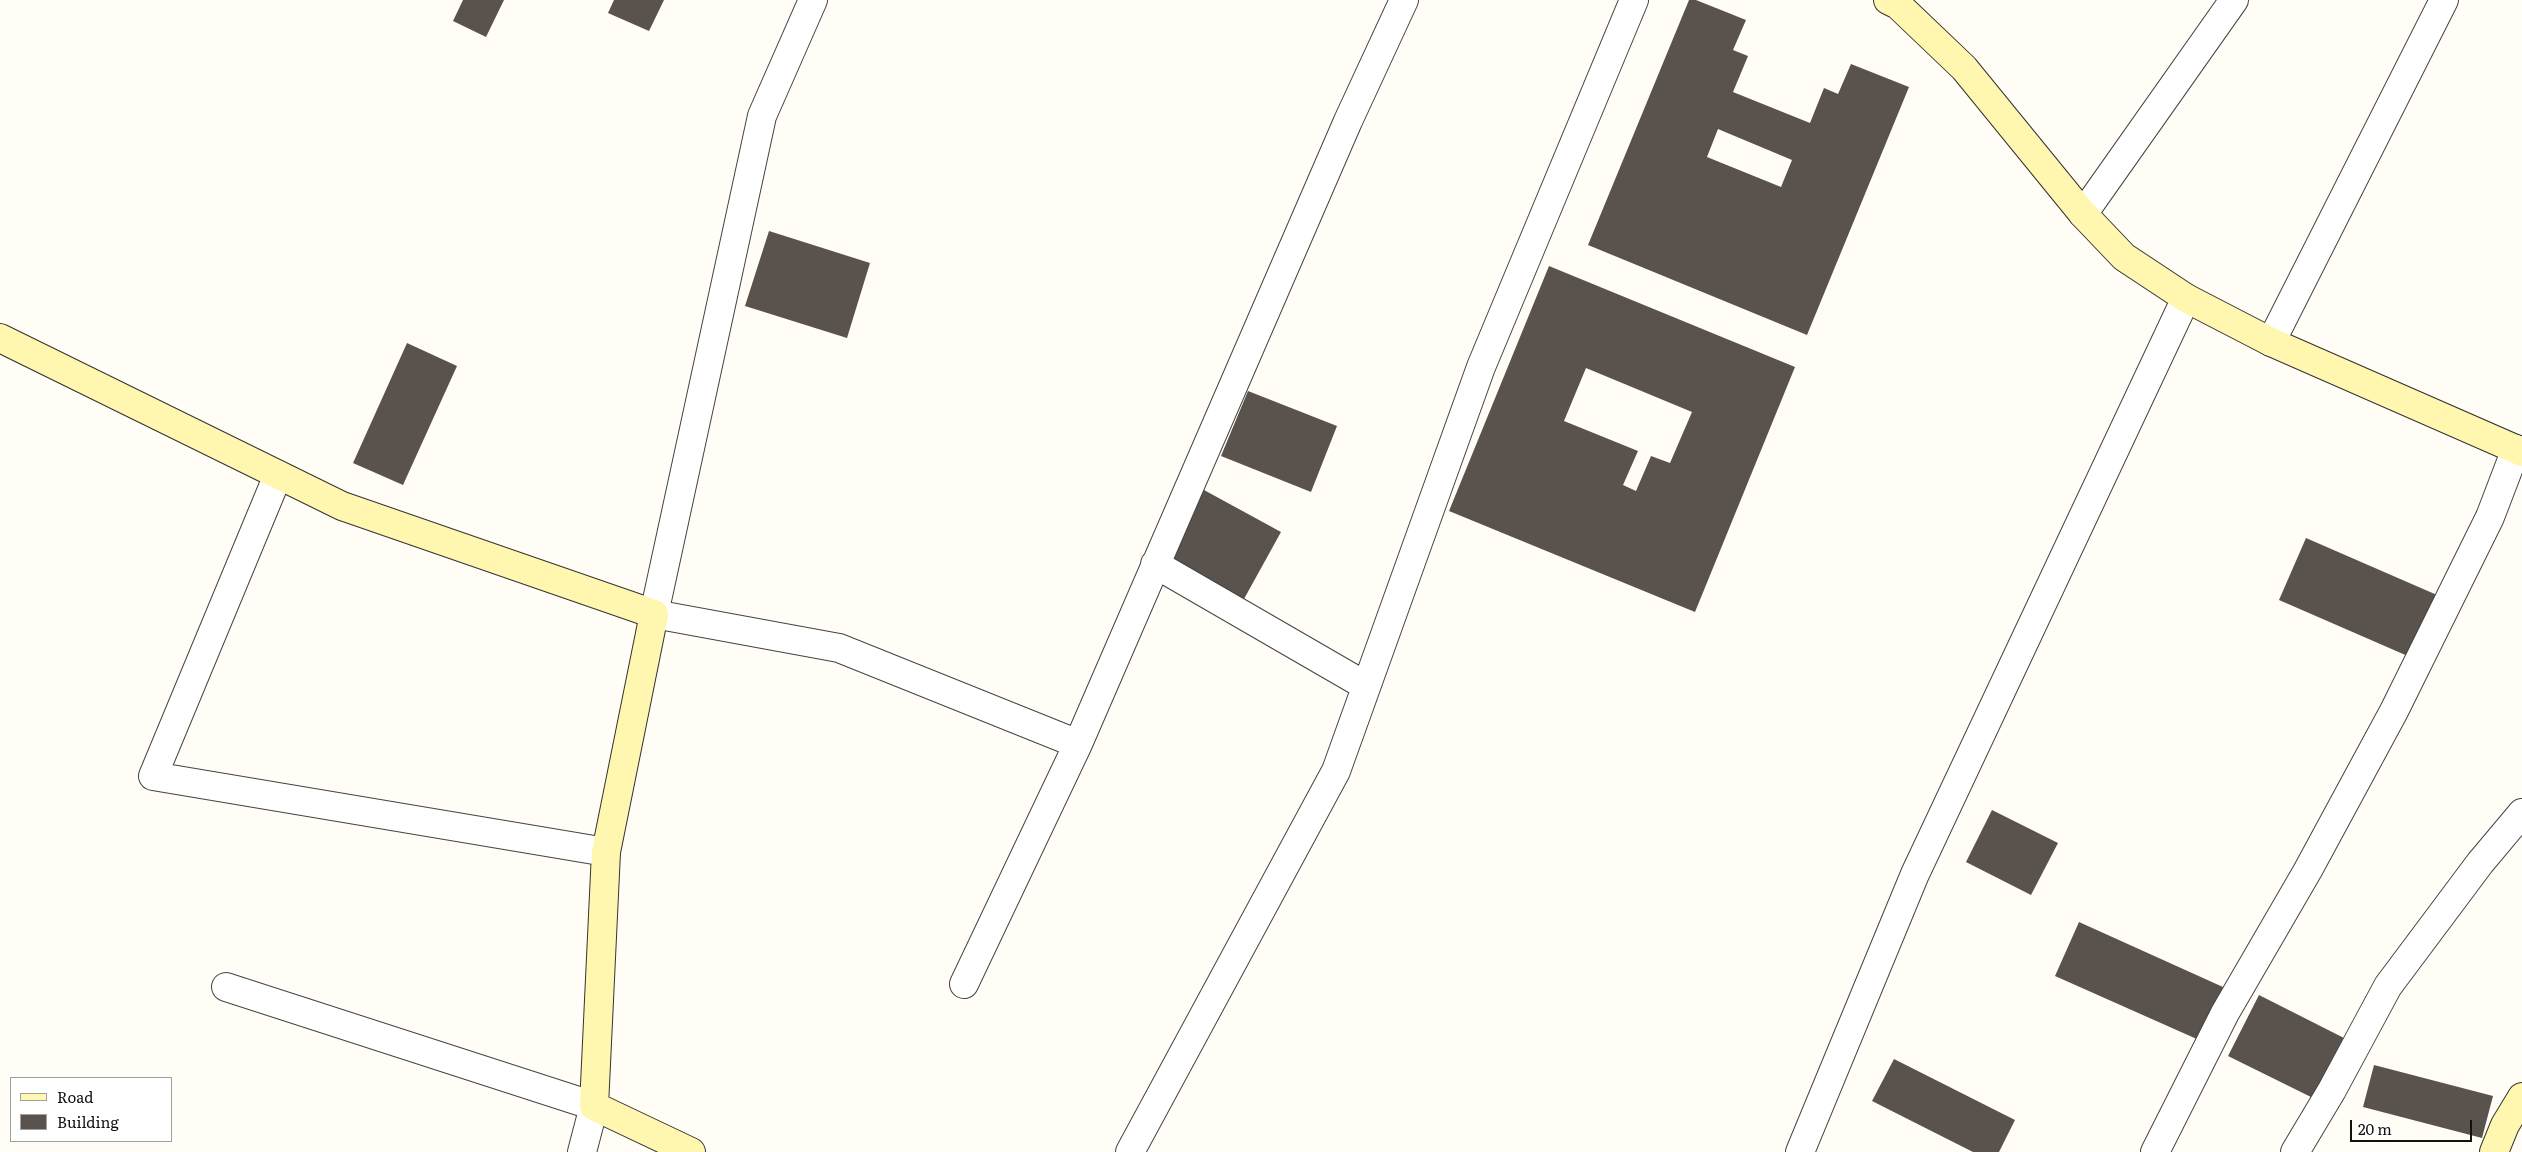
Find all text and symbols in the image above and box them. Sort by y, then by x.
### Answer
legend [10,1077,172,1142]
text: Road [57,1085,93,1108]
text: Building [57,1110,119,1133]
scale bar [2352,1110,2474,1142]
text: 20 m [2358,1117,2392,1140]

